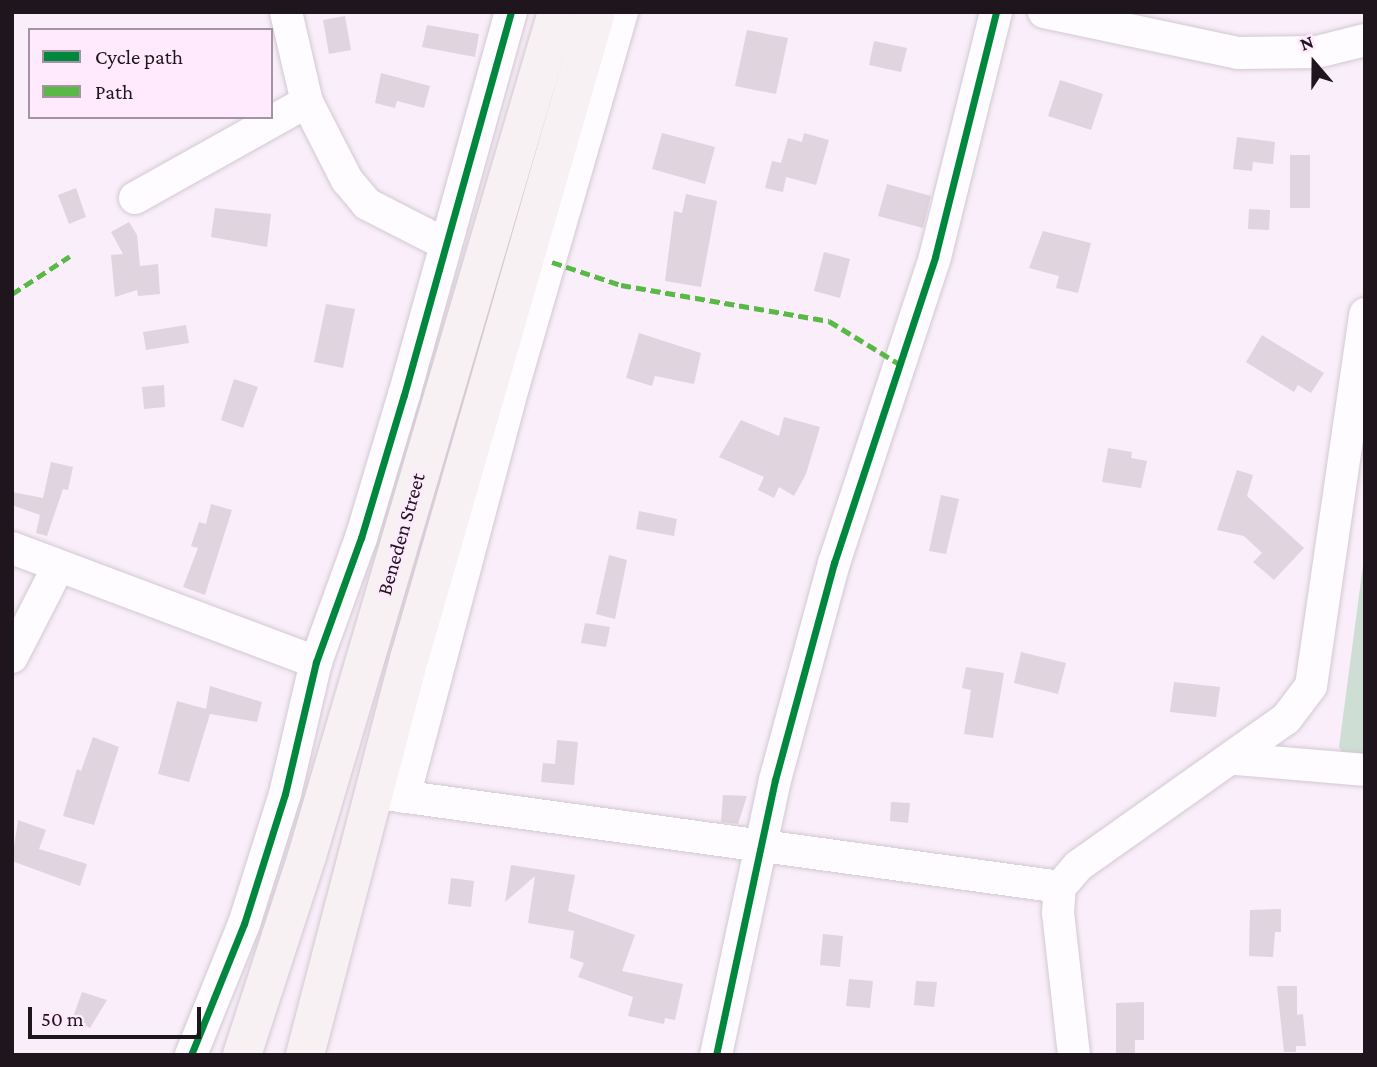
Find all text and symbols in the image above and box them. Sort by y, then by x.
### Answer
legend [28,28,273,119]
north arrow [1279,28,1349,98]
text: N [1297,31,1316,55]
text: Cycle path [95,45,183,69]
text: Path [95,80,133,104]
street label: Beneden Street [372,470,430,598]
scale bar [32,993,205,1038]
text: 50 m [41,1007,84,1031]

